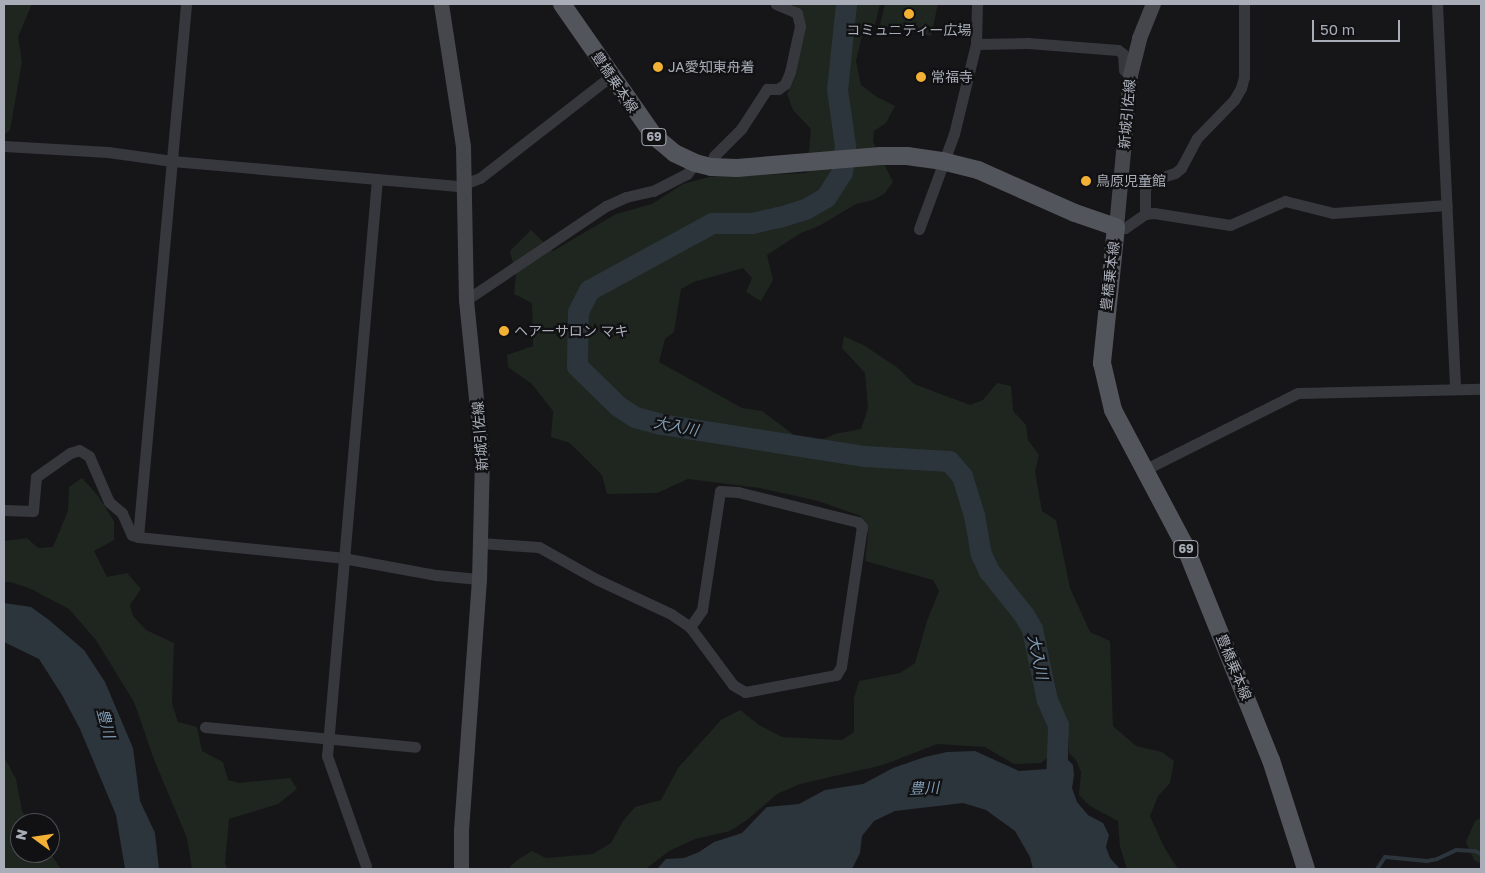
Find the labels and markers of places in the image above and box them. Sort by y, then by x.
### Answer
marker: コミュニティー広場 [903,8,915,20]
place label: コミュニティー広場 [846,22,972,38]
place label: JA愛知東舟着 [668,59,755,75]
marker: JA愛知東舟着 [652,61,664,73]
place label: 常福寺 [931,69,973,85]
marker: 常福寺 [915,71,927,83]
place label: 鳥原児童館 [1096,173,1166,189]
marker: 鳥原児童館 [1080,175,1092,187]
place label: ヘアーサロン マキ [514,323,629,339]
marker: ヘアーサロン マキ [498,325,510,337]

